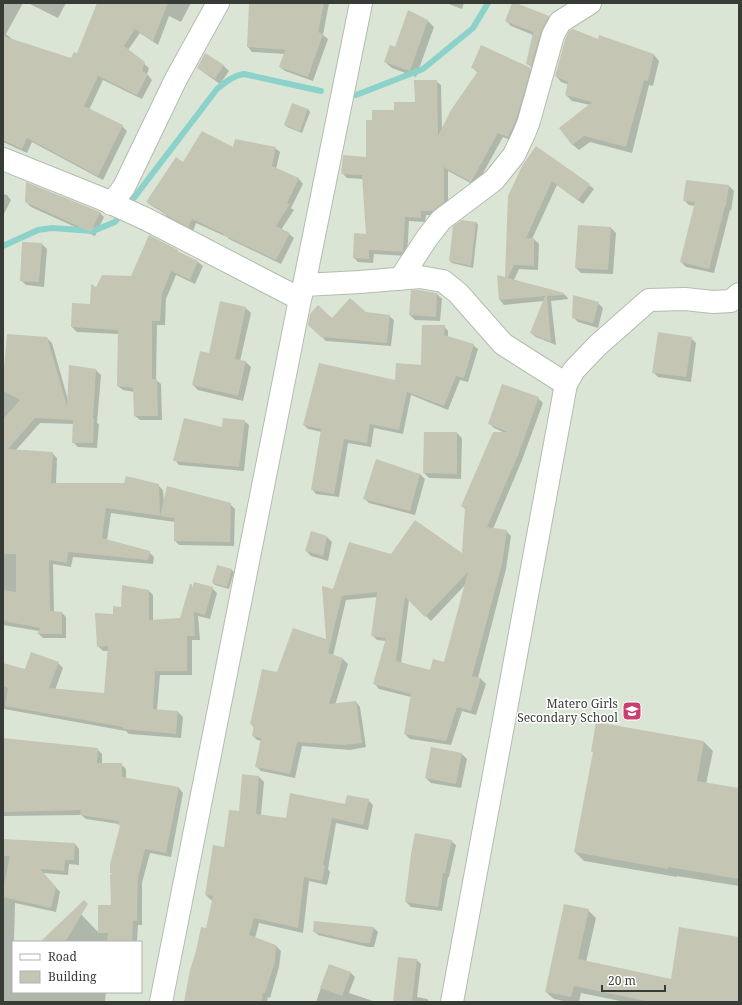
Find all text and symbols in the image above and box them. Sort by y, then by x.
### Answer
place label: Matero Girls Secondary School [517,695,618,726]
school or university icon: Matero Girls Secondary School [621,700,643,722]
legend [12,941,142,993]
text: Road [48,948,78,965]
scale bar [602,967,665,993]
text: Building [48,968,97,985]
text: 20 m [608,972,636,989]

